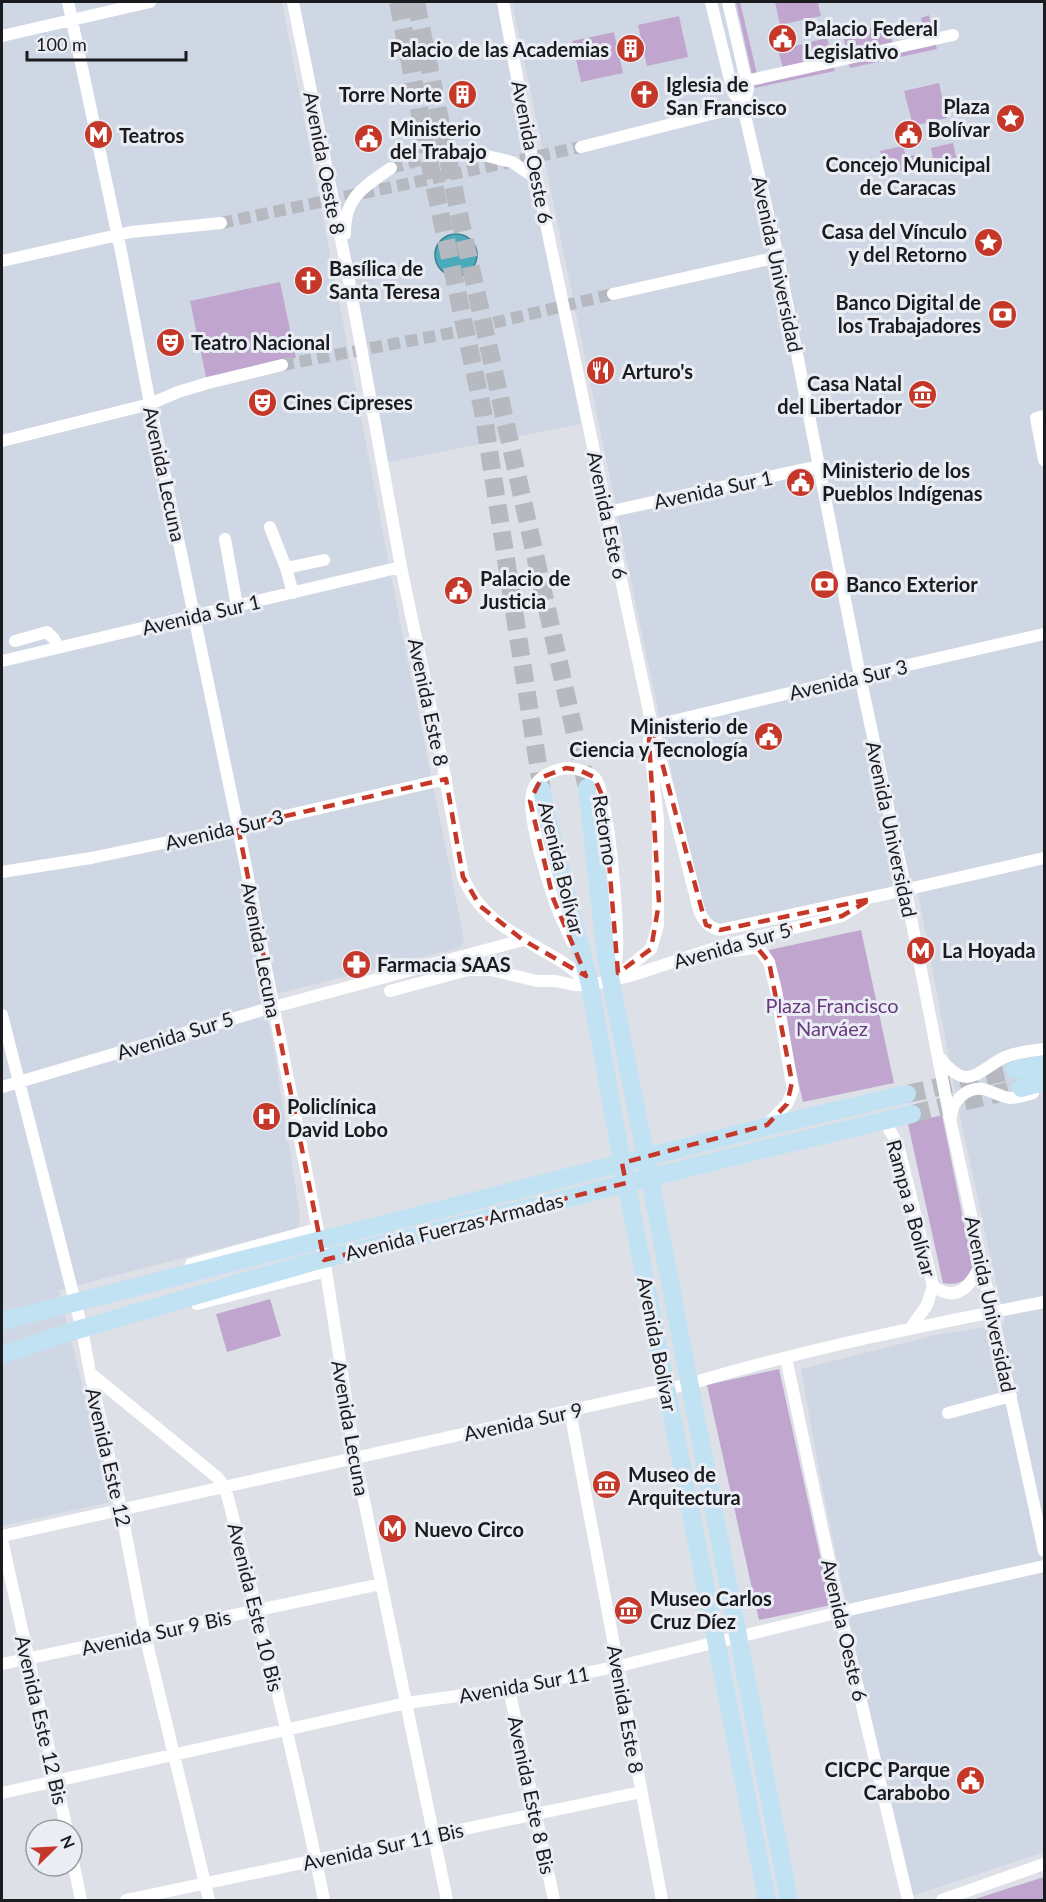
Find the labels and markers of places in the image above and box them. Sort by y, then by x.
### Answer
place label: Palacio Federal Legislativo [804,16,938,63]
public building icon: Palacio Federal Legislativo [767,23,799,55]
building icon: Palacio de las Academias [614,33,646,65]
place label: Palacio de las Academias [389,37,609,61]
place label: Iglesia de San Francisco [666,72,787,119]
building icon: Torre Norte [447,78,479,110]
church icon: Iglesia de San Francisco [629,79,661,111]
place label: Torre Norte [339,82,442,106]
place label: Plaza Bolívar [928,94,991,141]
place icon: Plaza Bolívar [995,102,1027,134]
place label: Ministerio del Trabajo [390,116,487,163]
public building icon: Concejo Municipal de Caracas [892,118,924,150]
metro station icon: Teatros [82,119,114,151]
place label: Teatros [119,123,184,147]
public building icon: Ministerio del Trabajo [353,123,385,155]
place label: Concejo Municipal de Caracas [826,152,990,199]
place label: Casa del Vínculo y del Retorno [822,219,967,266]
place icon: Casa del Vínculo y del Retorno [972,226,1004,258]
place label: Basílica de Santa Teresa [329,256,440,303]
church icon: Basílica de Santa Teresa [292,264,324,296]
place label: Banco Digital de los Trabajadores [836,290,981,337]
bank icon: Banco Digital de los Trabajadores [986,298,1018,330]
theatre icon: Teatro Nacional [154,326,186,358]
place label: Teatro Nacional [191,330,330,354]
restaurant icon: Arturo's [585,355,617,387]
place label: Arturo's [621,359,693,383]
place label: Casa Natal del Libertador [777,371,903,418]
museum icon: Casa Natal del Libertador [907,378,939,410]
theatre icon: Cines Cipreses [246,386,278,418]
place label: Cines Cipreses [283,390,413,414]
place label: Ministerio de los Pueblos Indígenas [822,458,983,505]
public building icon: Ministerio de los Pueblos Indígenas [785,466,817,498]
place label: Palacio de Justicia [480,566,571,613]
bank icon: Banco Exterior [809,568,841,600]
place label: Banco Exterior [846,572,978,596]
public building icon: Palacio de Justicia [443,574,475,606]
place label: Ministerio de Ciencia y Tecnología [569,714,748,761]
public building icon: Ministerio de Ciencia y Tecnología [753,721,785,753]
metro station icon: La Hoyada [905,934,937,966]
place label: La Hoyada [942,938,1036,962]
pharmacy icon: Farmacia SAAS [340,948,372,980]
place label: Farmacia SAAS [377,952,511,976]
place label: Policlínica David Lobo [287,1094,388,1141]
hospital icon: Policlínica David Lobo [250,1101,282,1133]
place label: Museo de Arquitectura [627,1462,741,1509]
museum icon: Museo de Arquitectura [591,1469,623,1501]
metro station icon: Nuevo Circo [377,1513,409,1545]
place label: Nuevo Circo [414,1517,524,1541]
place label: Museo Carlos Cruz Díez [650,1586,772,1633]
museum icon: Museo Carlos Cruz Díez [613,1594,645,1626]
place label: CICPC Parque Carabobo [824,1757,950,1804]
public building icon: CICPC Parque Carabobo [955,1765,987,1797]

